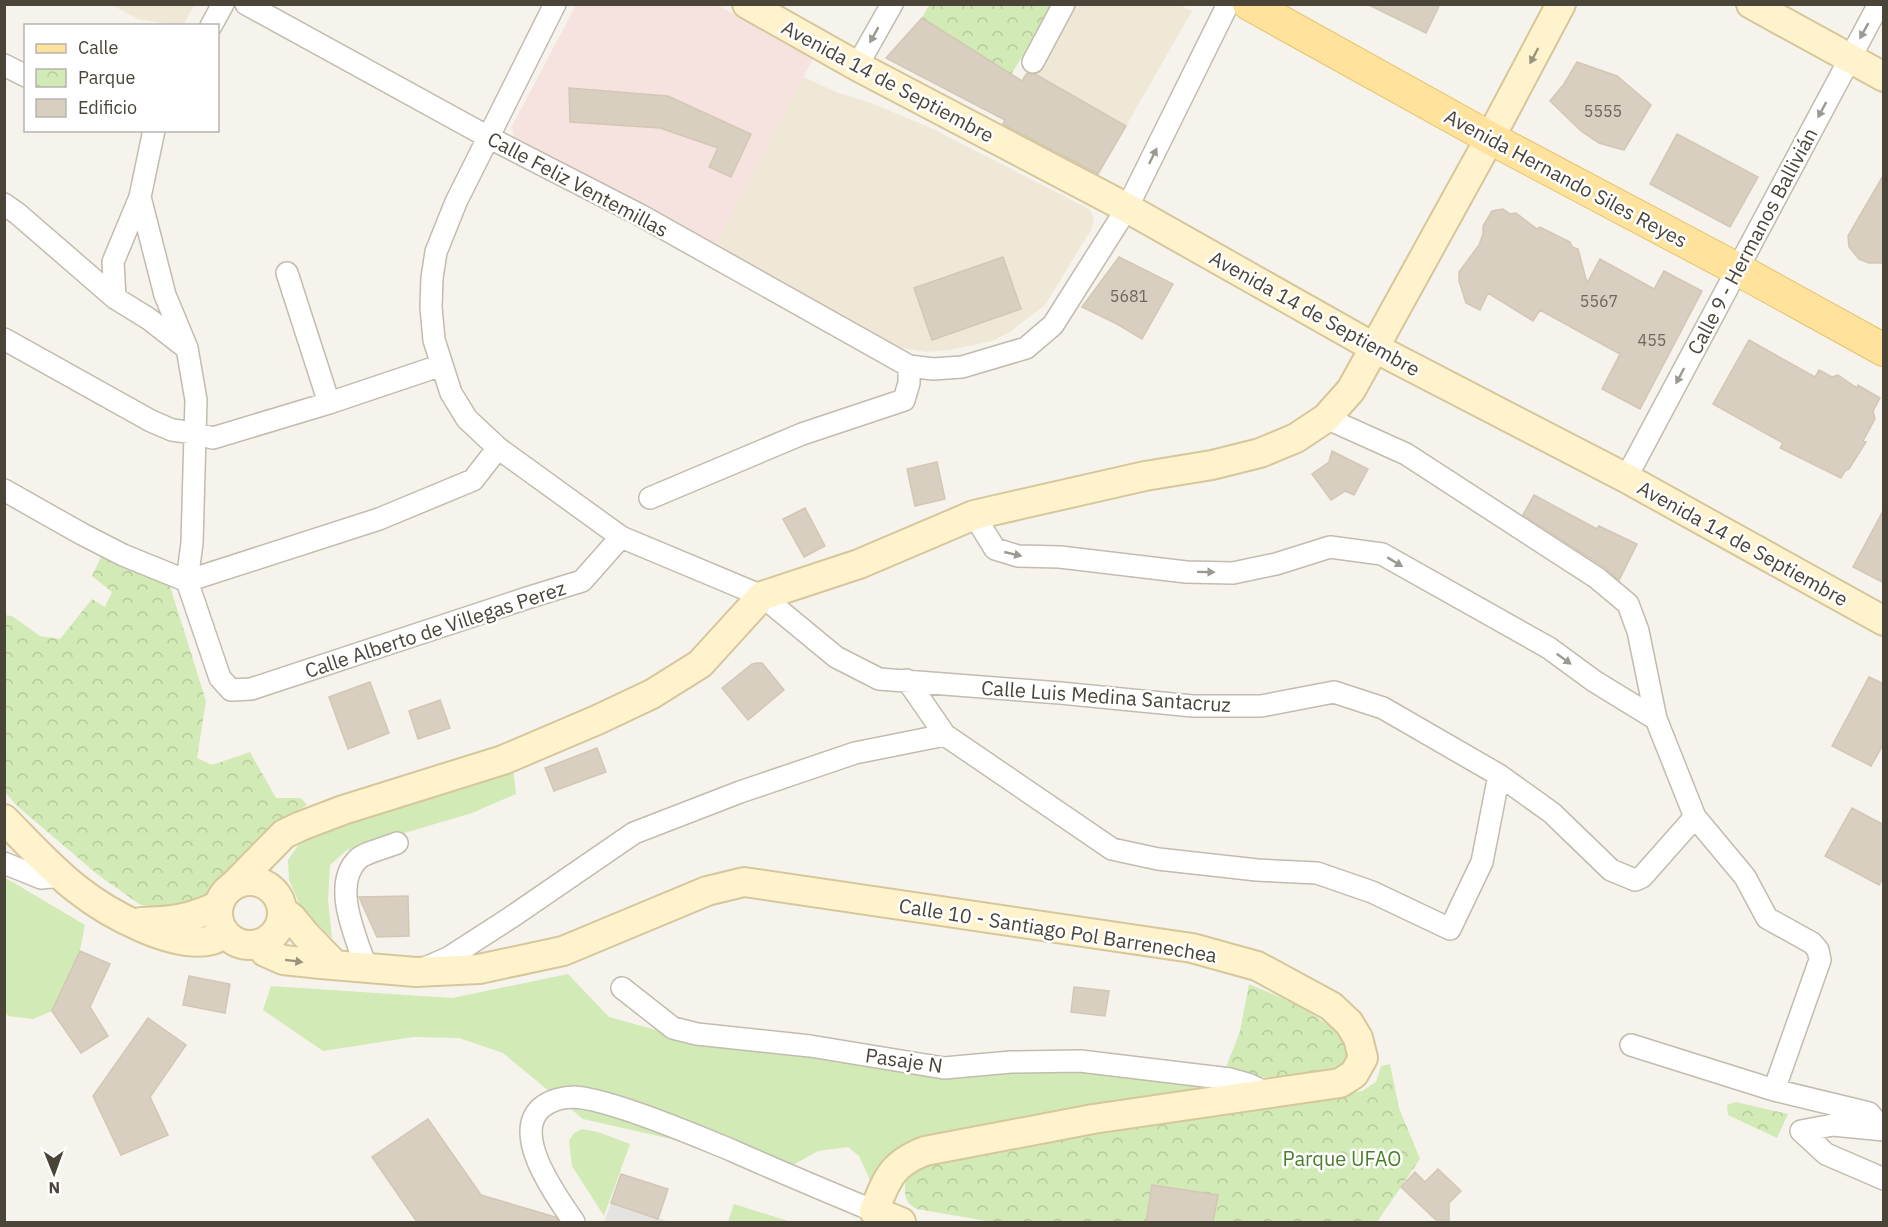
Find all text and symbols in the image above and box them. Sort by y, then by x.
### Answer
street label: Avenida 14 de Septiembre [777,13,999,149]
one-way arrow [1859,23,1869,40]
legend [24,24,219,132]
one-way arrow [869,27,880,43]
text: Calle [78,36,118,59]
one-way arrow [1529,48,1539,65]
text: Parque [78,66,136,89]
text: Edificio [78,96,137,119]
house number: 5555 [1584,101,1622,121]
one-way arrow [1817,101,1827,118]
street label: Avenida Hernando Siles Reyes [1440,102,1692,254]
street label: Calle 9 - Hermanos Ballivián [1681,123,1823,359]
street label: Calle Feliz Ventemillas [483,125,673,243]
one-way arrow [1148,147,1158,164]
street label: Avenida 14 de Septiembre [1205,244,1425,382]
house number: 5681 [1110,286,1148,306]
house number: 5567 [1580,291,1618,311]
house number: 455 [1638,330,1666,350]
one-way arrow [1675,368,1685,385]
street label: Avenida 14 de Septiembre [1633,474,1853,612]
one-way arrow [1003,549,1022,559]
one-way arrow [1387,557,1403,568]
one-way arrow [1197,567,1216,577]
street label: Calle Alberto de Villegas Perez [301,574,569,684]
one-way arrow [1556,653,1572,665]
street label: Calle Luis Medina Santacruz [980,674,1232,718]
street label: Calle 10 - Santiago Pol Barrenechea [897,892,1219,969]
one-way arrow [285,956,304,966]
street label: Pasaje N [864,1041,944,1079]
north arrow [24,1143,84,1203]
park label: Parque UFAO [1282,1145,1402,1172]
text: N [48,1178,60,1198]

